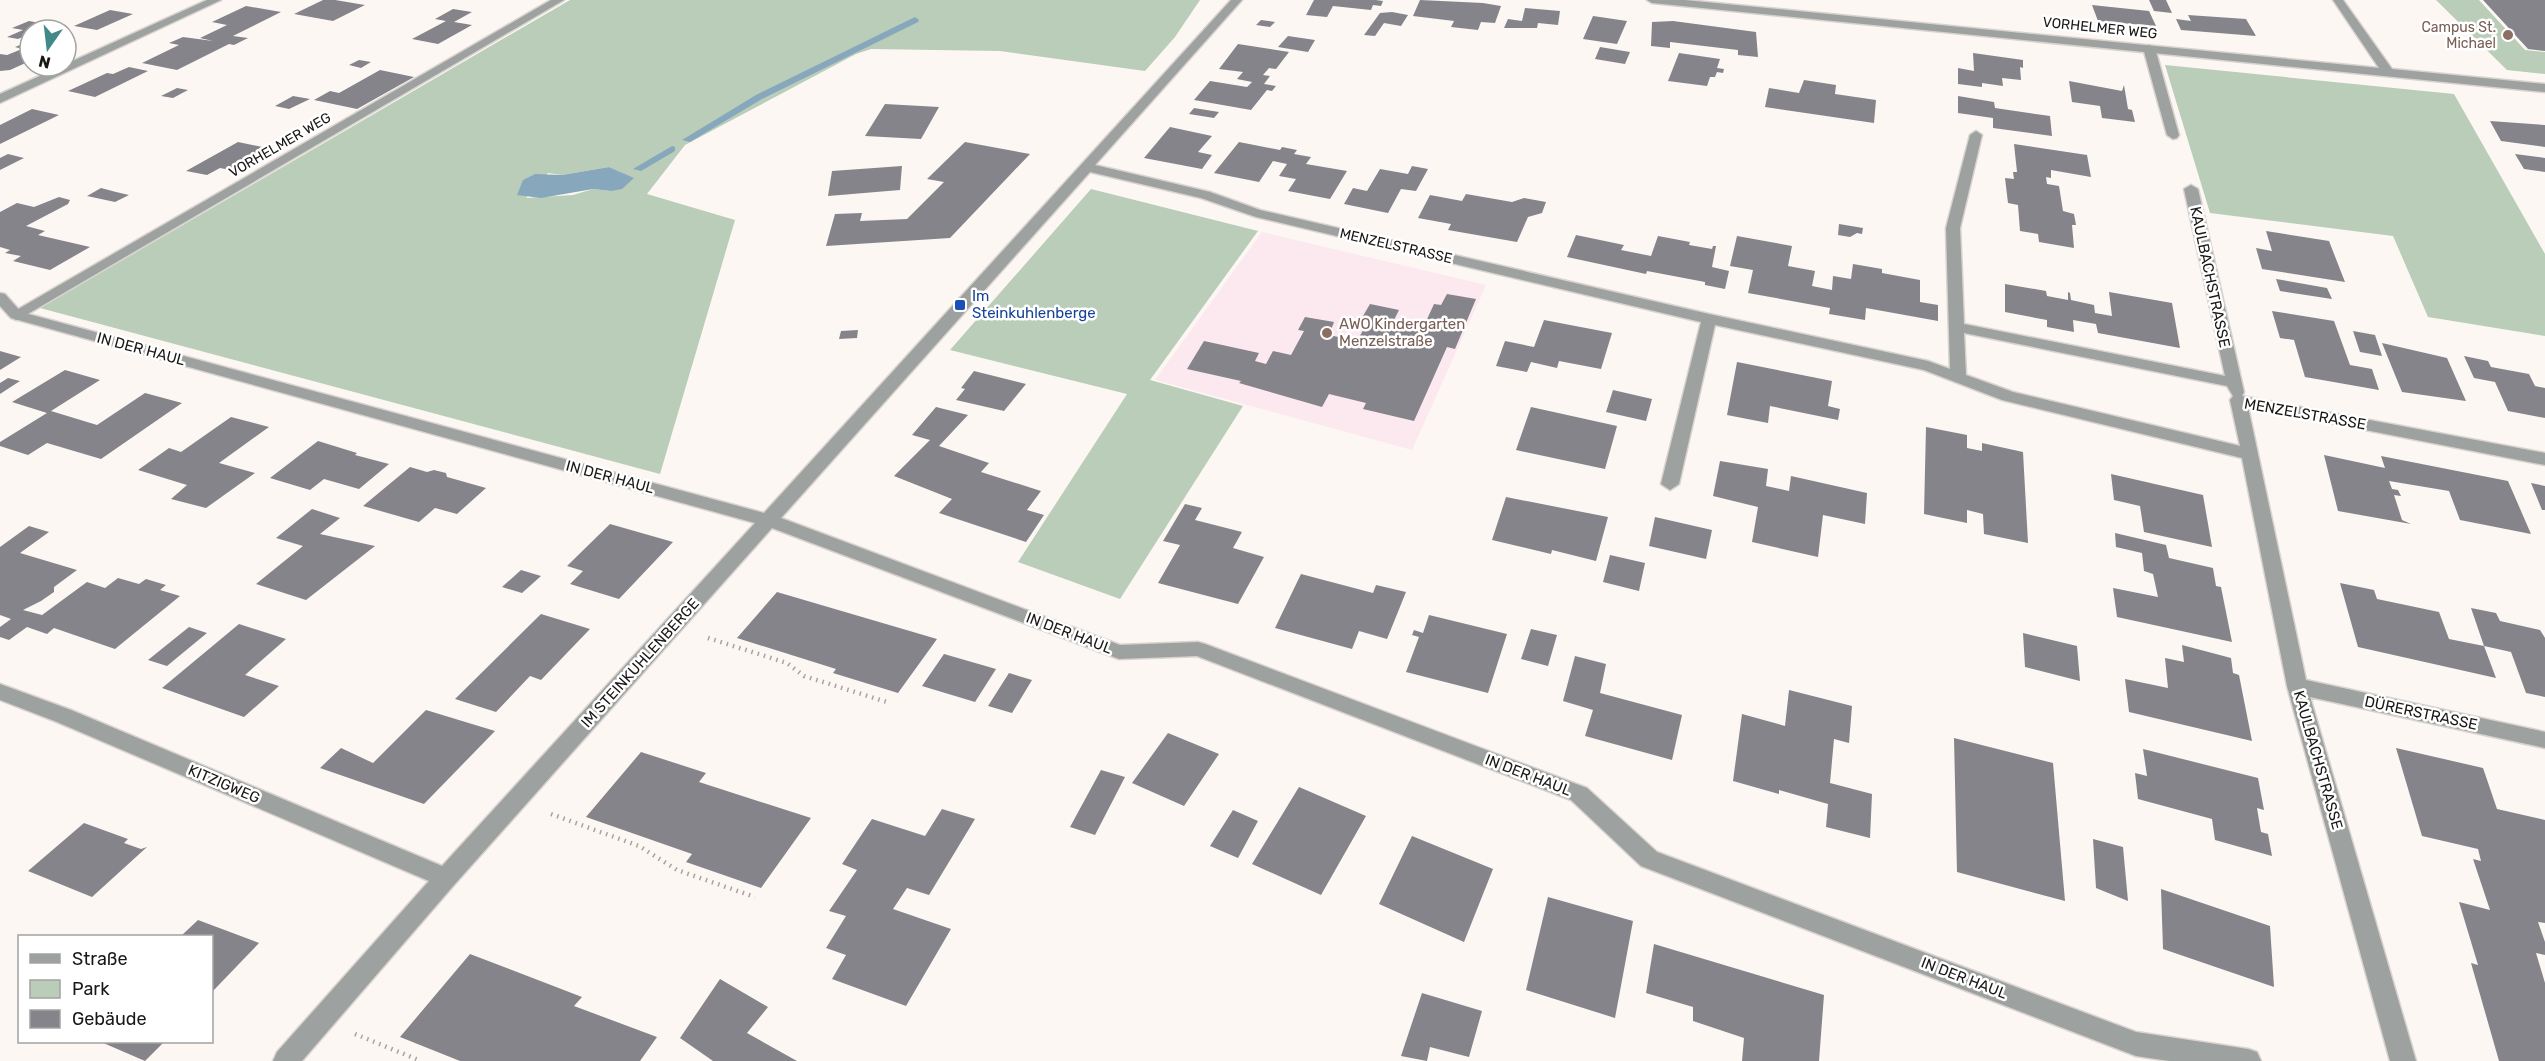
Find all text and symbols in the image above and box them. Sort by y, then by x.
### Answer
street label: VORHELMER WEG [2042,14,2158,42]
north arrow [18,18,78,78]
place label: Campus St. Michael [2421,19,2496,52]
marker: Campus St. Michael [2501,28,2515,42]
text: N [37,51,52,73]
street label: VORHELMER WEG [226,109,334,181]
street label: KAULBACHSTRASSE [2186,205,2234,349]
street label: MENZELSTRASSE [1338,225,1454,267]
place label: Im Steinkuhlenberge [972,287,1096,322]
marker: Im Steinkuhlenberge [953,298,967,312]
place label: AWO Kindergarten Menzelstraße [1339,315,1465,350]
marker: AWO Kindergarten Menzelstraße [1320,326,1334,340]
street label: IN DER HAUL [95,329,188,370]
street label: MENZELSTRASSE [2243,394,2367,434]
street label: IN DER HAUL [564,457,657,498]
street label: IM STEINKUHLENBERGE [577,595,703,731]
street label: IN DER HAUL [1023,608,1115,658]
street label: KAULBACHSTRASSE [2290,688,2346,832]
street label: DÜRERSTRASSE [2363,692,2479,734]
street label: IN DER HAUL [1482,750,1574,800]
street label: KITZIGWEG [185,761,263,807]
legend [18,935,213,1043]
text: Straße [72,948,128,970]
street label: IN DER HAUL [1918,953,2010,1003]
text: Park [72,978,110,1000]
text: Gebäude [72,1008,147,1030]

